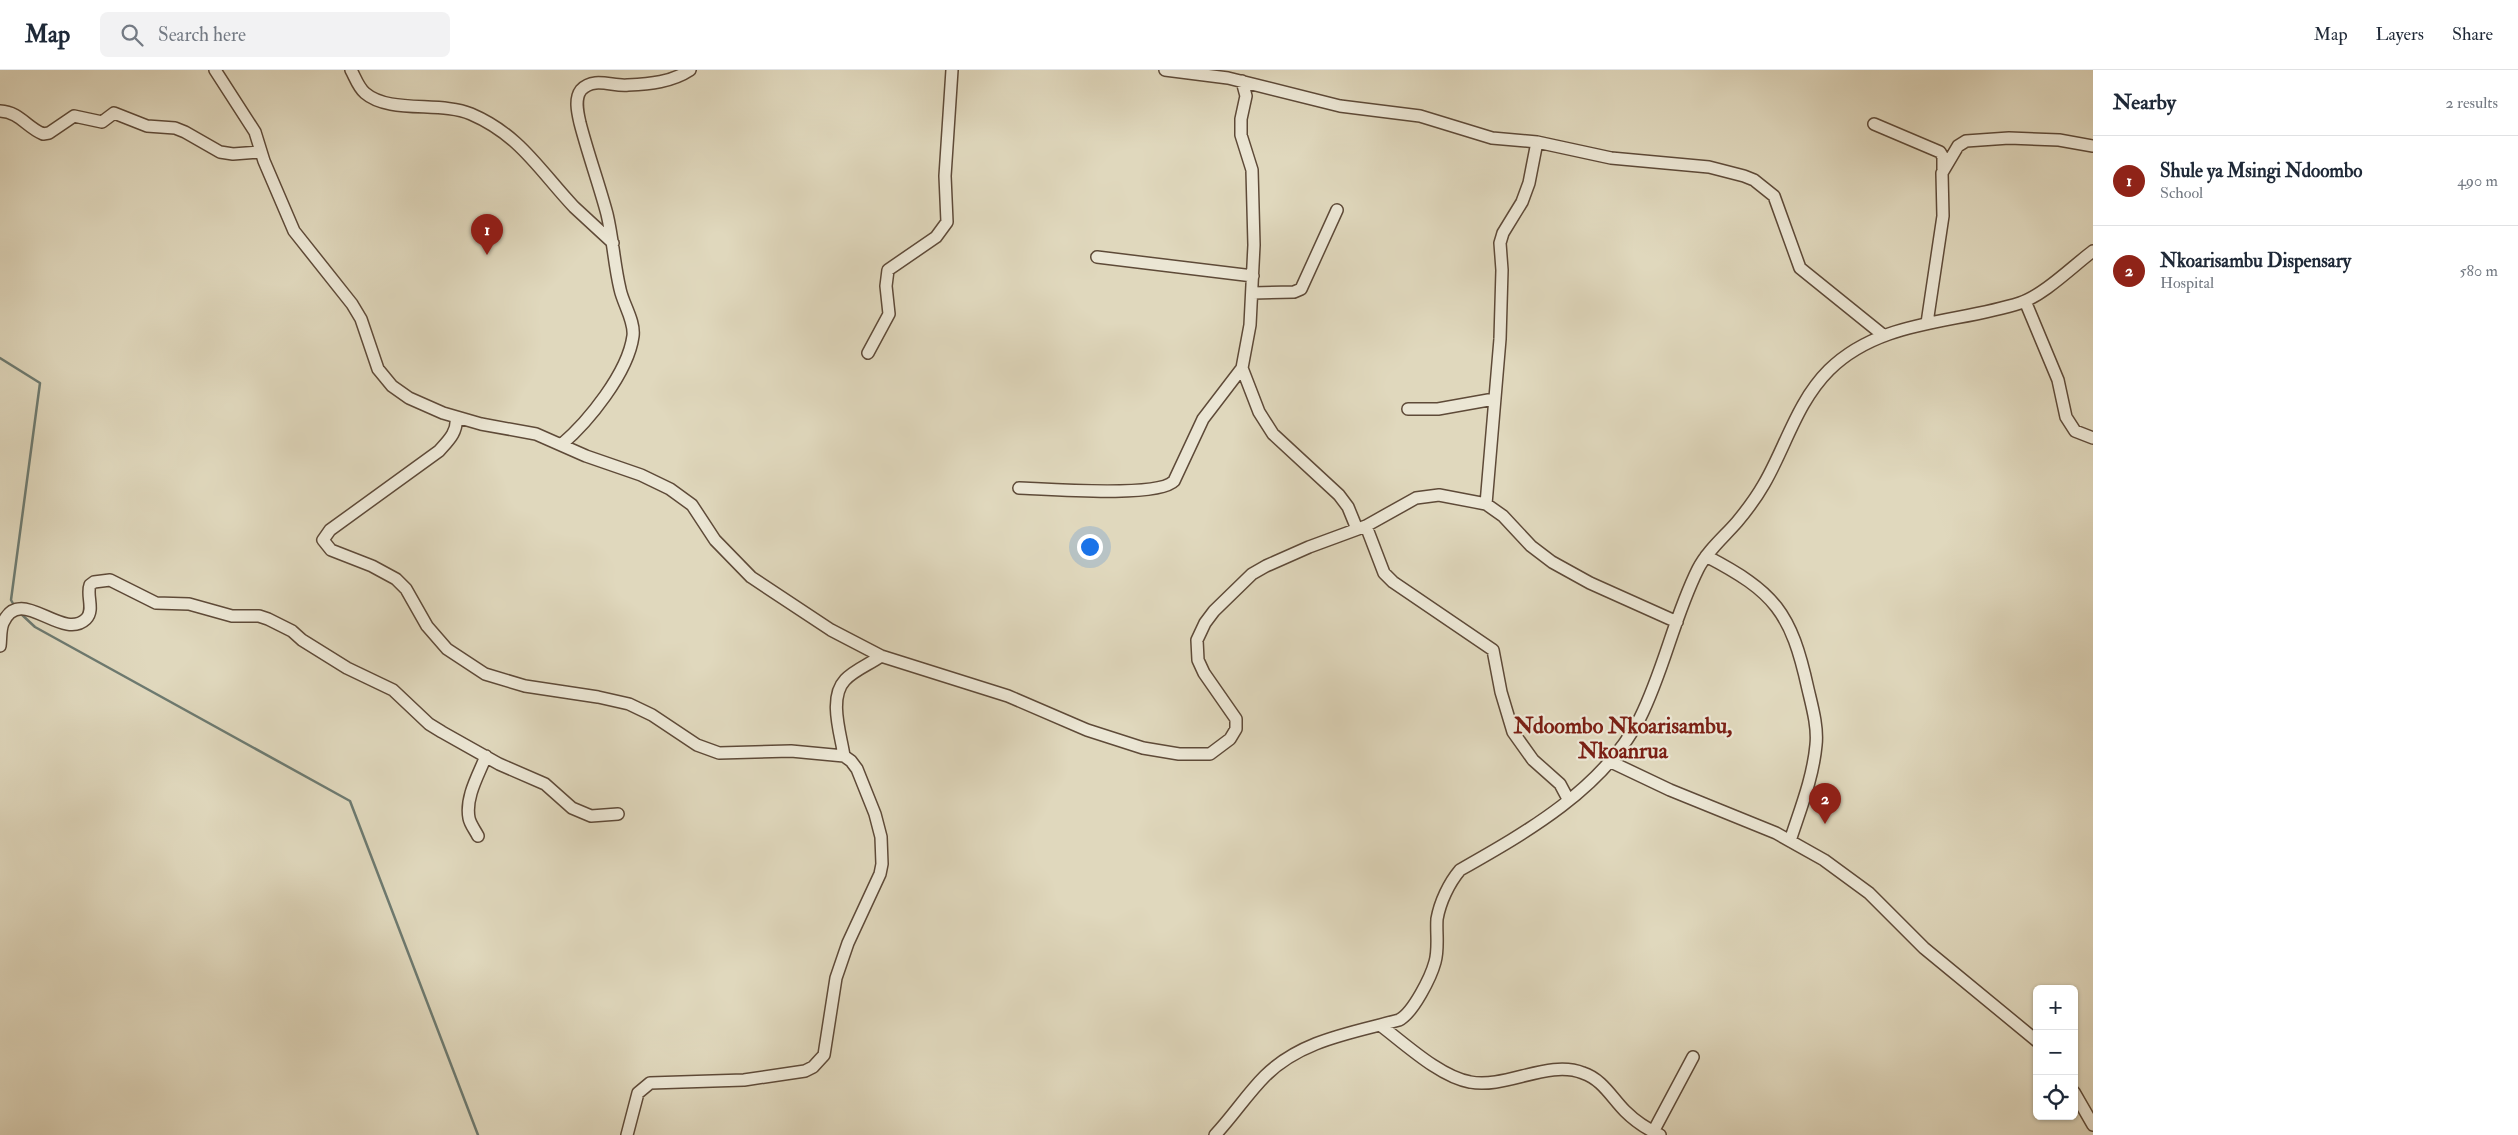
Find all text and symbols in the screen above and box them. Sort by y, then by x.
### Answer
search box [100,12,450,57]
text: Map [25,19,70,50]
icon: search [118,21,146,49]
text: Search here [158,23,246,47]
text: Map [2314,23,2348,46]
text: Layers [2376,23,2424,46]
text: Share [2452,23,2493,46]
text: Nearby [2113,89,2176,116]
text: 2 results [2445,93,2498,113]
text: Shule ya Msingi Ndoombo [2160,159,2362,183]
text: 1 [2126,171,2132,191]
text: 490 m [2457,171,2498,191]
text: School [2160,183,2203,203]
pin: 1 [471,214,503,255]
text: Nkoarisambu Dispensary [2160,249,2351,273]
text: 2 [2125,261,2133,281]
text: 580 m [2459,261,2498,281]
text: Hospital [2160,273,2214,293]
your location [1077,534,1103,560]
district label: Ndoombo Nkoarisambu, Nkoanrua [1513,712,1732,765]
pin: 2 [1809,783,1841,824]
map controls [2033,985,2078,1120]
button: + [2033,985,2078,1030]
button: − [2033,1030,2078,1075]
button: locate [2033,1075,2078,1120]

